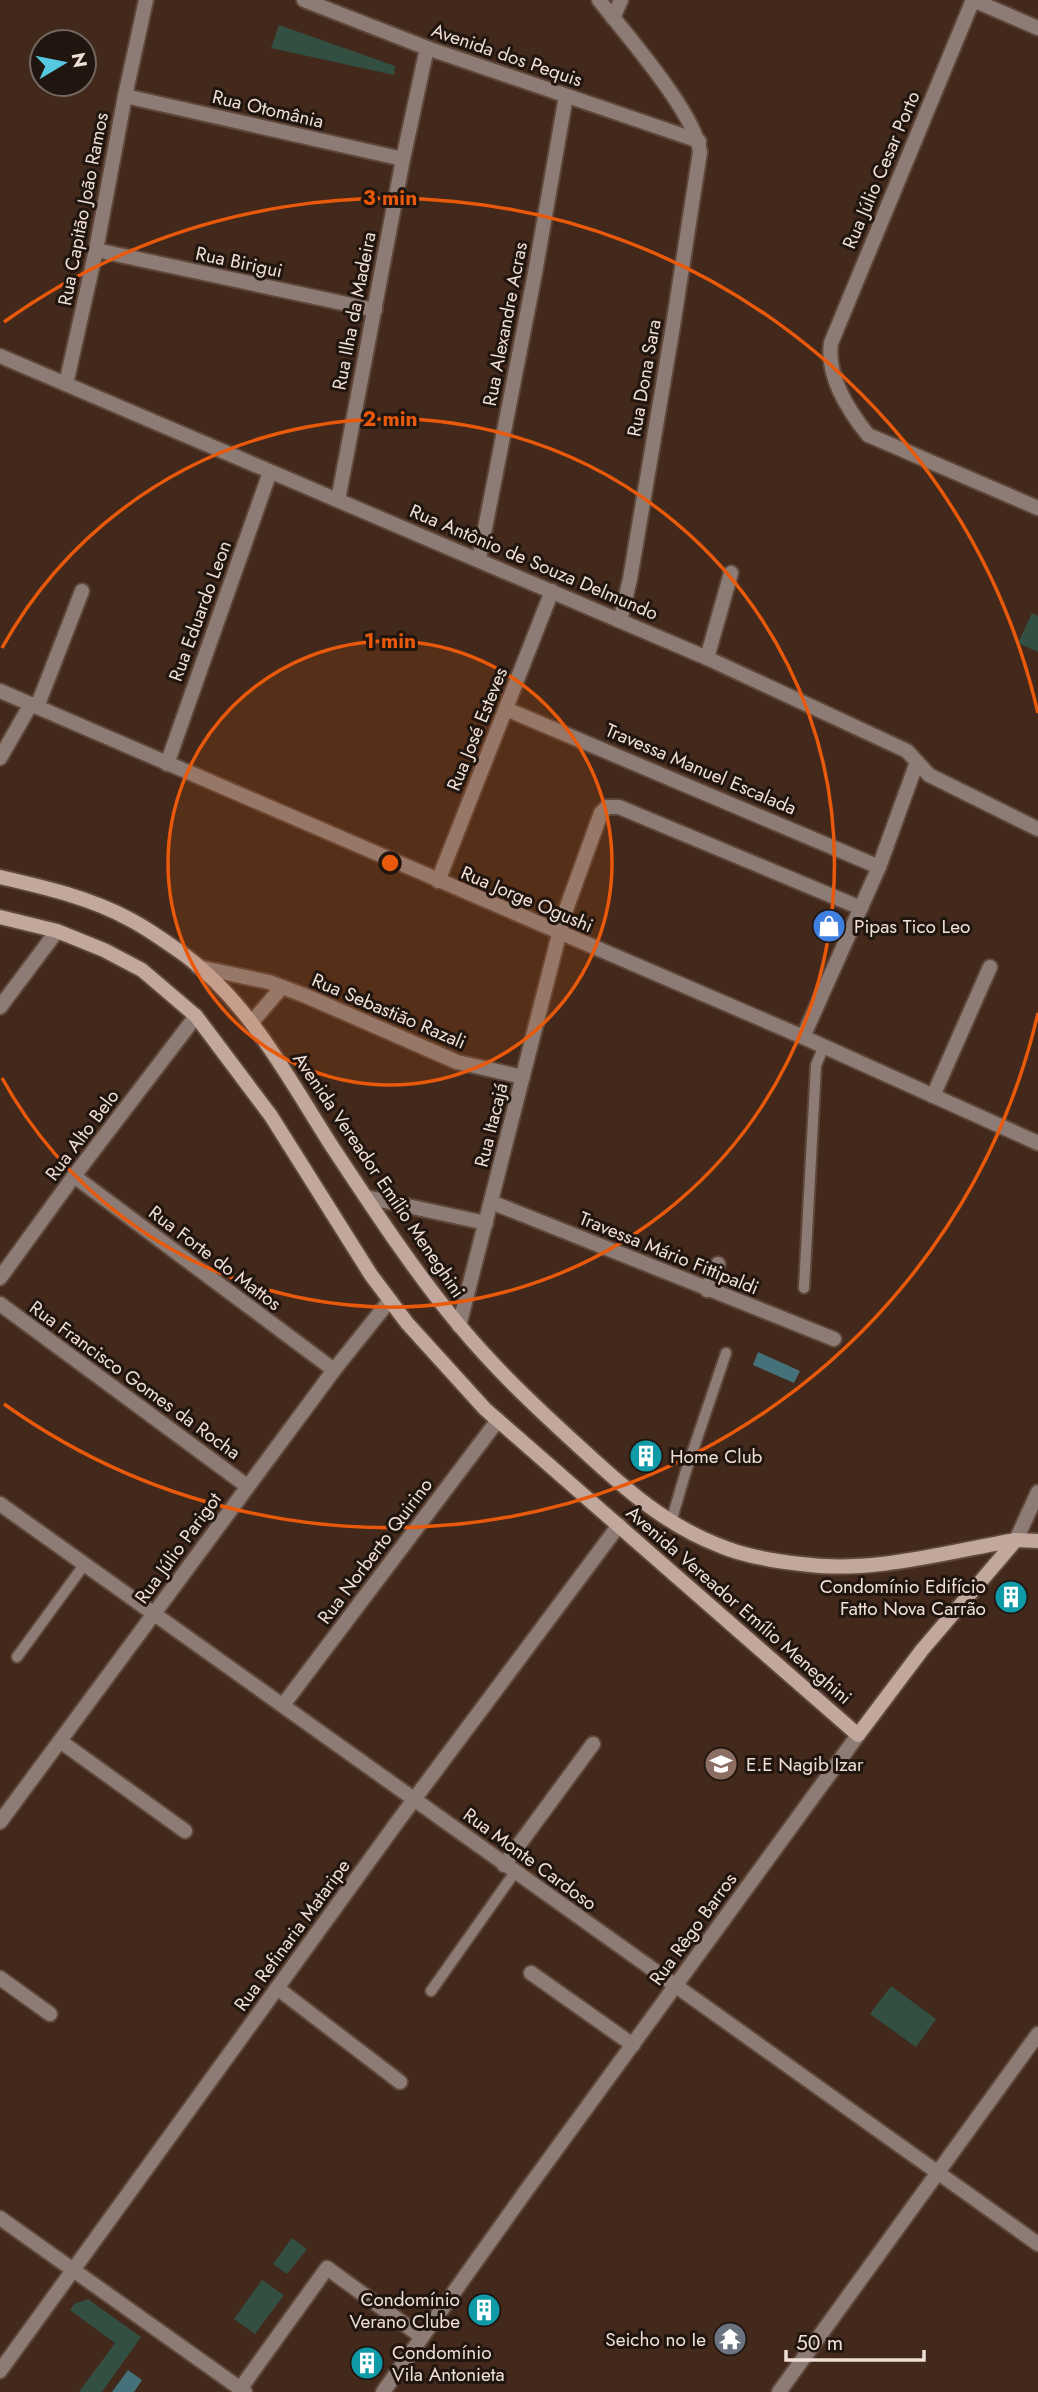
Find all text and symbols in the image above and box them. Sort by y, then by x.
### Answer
street label: Avenida dos Pequis [428,17,586,94]
north arrow [28,28,98,98]
text: N [65,50,94,70]
street label: Rua Otomânia [210,83,326,135]
street label: Rua Júlio Cesar Porto [836,87,926,253]
street label: Rua Capitão João Ramos [51,110,115,308]
text: 3 min [363,183,417,213]
street label: Rua Ilha da Madeira [325,230,383,392]
street label: Rua Alexandre Acras [476,239,534,408]
street label: Rua Birigui [193,240,285,284]
street label: Rua Dona Sara [620,317,668,439]
text: 2 min [362,404,418,434]
street label: Rua Antônio de Souza Delmundo [406,497,662,627]
street label: Rua Eduardo Leon [162,537,238,685]
text: 1 min [364,626,416,656]
street label: Rua José Esteves [440,663,514,795]
street label: Travessa Manuel Escalada [601,717,801,821]
centre of rings [378,851,402,875]
street label: Rua Jorge Ogushi [457,859,597,939]
shop icon: Pipas Tico Leo [810,907,848,945]
place label: Pipas Tico Leo [854,913,970,940]
street label: Rua Sebastião Razali [308,966,470,1056]
street label: Avenida Vereador Emílio Meneghini [287,1047,471,1303]
street label: Rua Itacajá [467,1080,515,1170]
street label: Rua Alto Belo [39,1084,125,1186]
street label: Rua Forte do Mattos [143,1199,287,1317]
street label: Travessa Mário Fittipaldi [575,1205,763,1301]
street label: Rua Francisco Gomes da Rocha [24,1294,246,1466]
building icon: Home Club [627,1437,665,1475]
place label: Home Club [670,1443,763,1470]
street label: Rua Norberto Quirino [311,1472,439,1630]
street label: Rua Júlio Parigot [128,1486,228,1609]
street label: Avenida Vereador Emílio Meneghini [620,1499,858,1711]
place label: Condomínio Edifício Fatto Nova Carrão [820,1573,986,1622]
building icon: Condomínio Edifício Fatto Nova Carrão [992,1578,1030,1616]
school or university icon: E.E Nagib Izar [702,1745,740,1783]
place label: E.E Nagib Izar [746,1751,864,1778]
street label: Rua Monte Cardoso [458,1801,602,1917]
street label: Rua Refinaria Mataripe [228,1853,357,2017]
street label: Rua Rêgo Barros [643,1867,743,1991]
place label: Condomínio Verano Clube [350,2286,460,2335]
building icon: Condomínio Verano Clube [465,2291,503,2329]
scale bar [786,2318,924,2362]
temple icon: Seicho no Ie [711,2320,749,2358]
place label: Seicho no Ie [605,2326,706,2353]
text: 50 m [796,2328,843,2358]
place label: Condomínio Vila Antonieta [392,2339,505,2388]
building icon: Condomínio Vila Antonieta [348,2344,386,2382]

